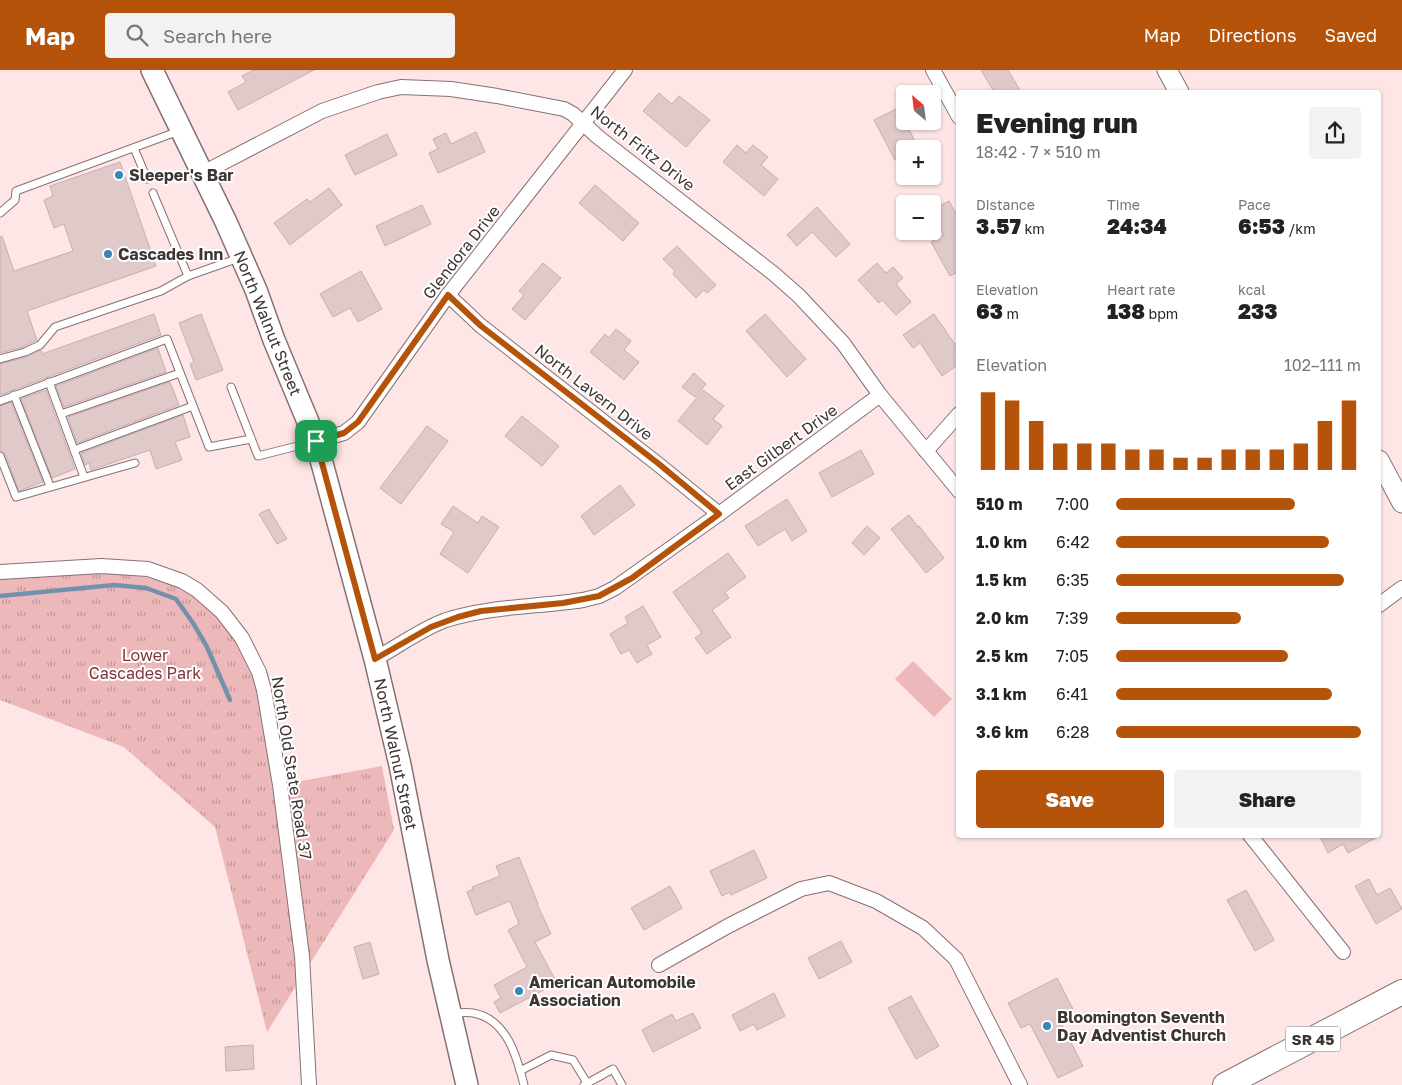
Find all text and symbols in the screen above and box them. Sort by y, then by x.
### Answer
search box [105,13,455,58]
text: Map [25,21,75,50]
icon: search [123,21,151,49]
text: Search here [163,24,272,47]
text: Map [1144,24,1180,46]
text: Directions [1208,24,1296,46]
text: Saved [1324,24,1377,46]
north arrow [896,85,941,130]
map controls [896,85,941,240]
street label: North Fritz Drive [587,101,699,195]
text: Evening run [976,106,1138,139]
button: share [1309,107,1361,159]
button: + [896,140,941,185]
text: 18:42 · 7 × 510 m [976,142,1101,162]
place label: Sleeper's Bar [129,165,234,185]
marker: Sleeper's Bar [113,169,125,181]
button: − [896,195,941,240]
text: Distance [976,196,1035,213]
text: Time [1107,196,1140,213]
text: Pace [1238,196,1271,213]
street label: Glendora Drive [418,201,504,303]
text: 3.57 [976,213,1021,239]
text: 24:34 [1107,213,1167,239]
text: 6:53 [1238,213,1285,239]
text: km [1021,220,1045,237]
text: /km [1285,220,1316,237]
place label: Cascades Inn [118,244,223,264]
marker: Cascades Inn [102,248,114,260]
street label: North Walnut Street [230,248,306,398]
text: Elevation [976,281,1038,298]
text: Heart rate [1107,281,1175,298]
text: kcal [1238,281,1266,298]
text: 63 [976,298,1003,324]
text: 138 [1107,298,1145,324]
text: 233 [1238,298,1277,324]
text: m [1003,305,1019,322]
text: bpm [1145,305,1178,322]
street label: North Lavern Drive [531,340,657,444]
text: Elevation [976,355,1047,375]
text: 102–111 m [1284,355,1361,375]
street label: East Gilbert Drive [721,400,841,494]
pin [295,420,337,462]
icon: arrive [302,427,330,455]
text: 510 m [976,494,1022,514]
text: 7:00 [1056,494,1089,514]
text: 1.0 km [976,532,1027,552]
text: 6:42 [1056,532,1090,552]
text: 1.5 km [976,570,1026,590]
text: 6:35 [1056,570,1089,590]
text: 2.0 km [976,608,1029,628]
text: 7:39 [1056,608,1088,628]
park label: Lower Cascades Park [89,645,201,683]
text: 2.5 km [976,646,1028,666]
text: 7:05 [1056,646,1088,666]
street label: North Old State Road 37 [268,675,316,861]
street label: North Walnut Street [370,676,422,832]
text: 3.1 km [976,684,1026,704]
text: 6:41 [1056,684,1088,704]
text: 3.6 km [976,722,1028,742]
text: 6:28 [1056,722,1090,742]
button: Save [976,770,1164,828]
button: Share [1174,770,1361,828]
place label: American Automobile Association [529,972,696,1010]
marker: American Automobile Association [513,985,525,997]
place label: Bloomington Seventh Day Adventist Church [1057,1007,1226,1045]
marker: Bloomington Seventh Day Adventist Church [1041,1020,1053,1032]
road number: SR 45 [1286,1026,1340,1052]

